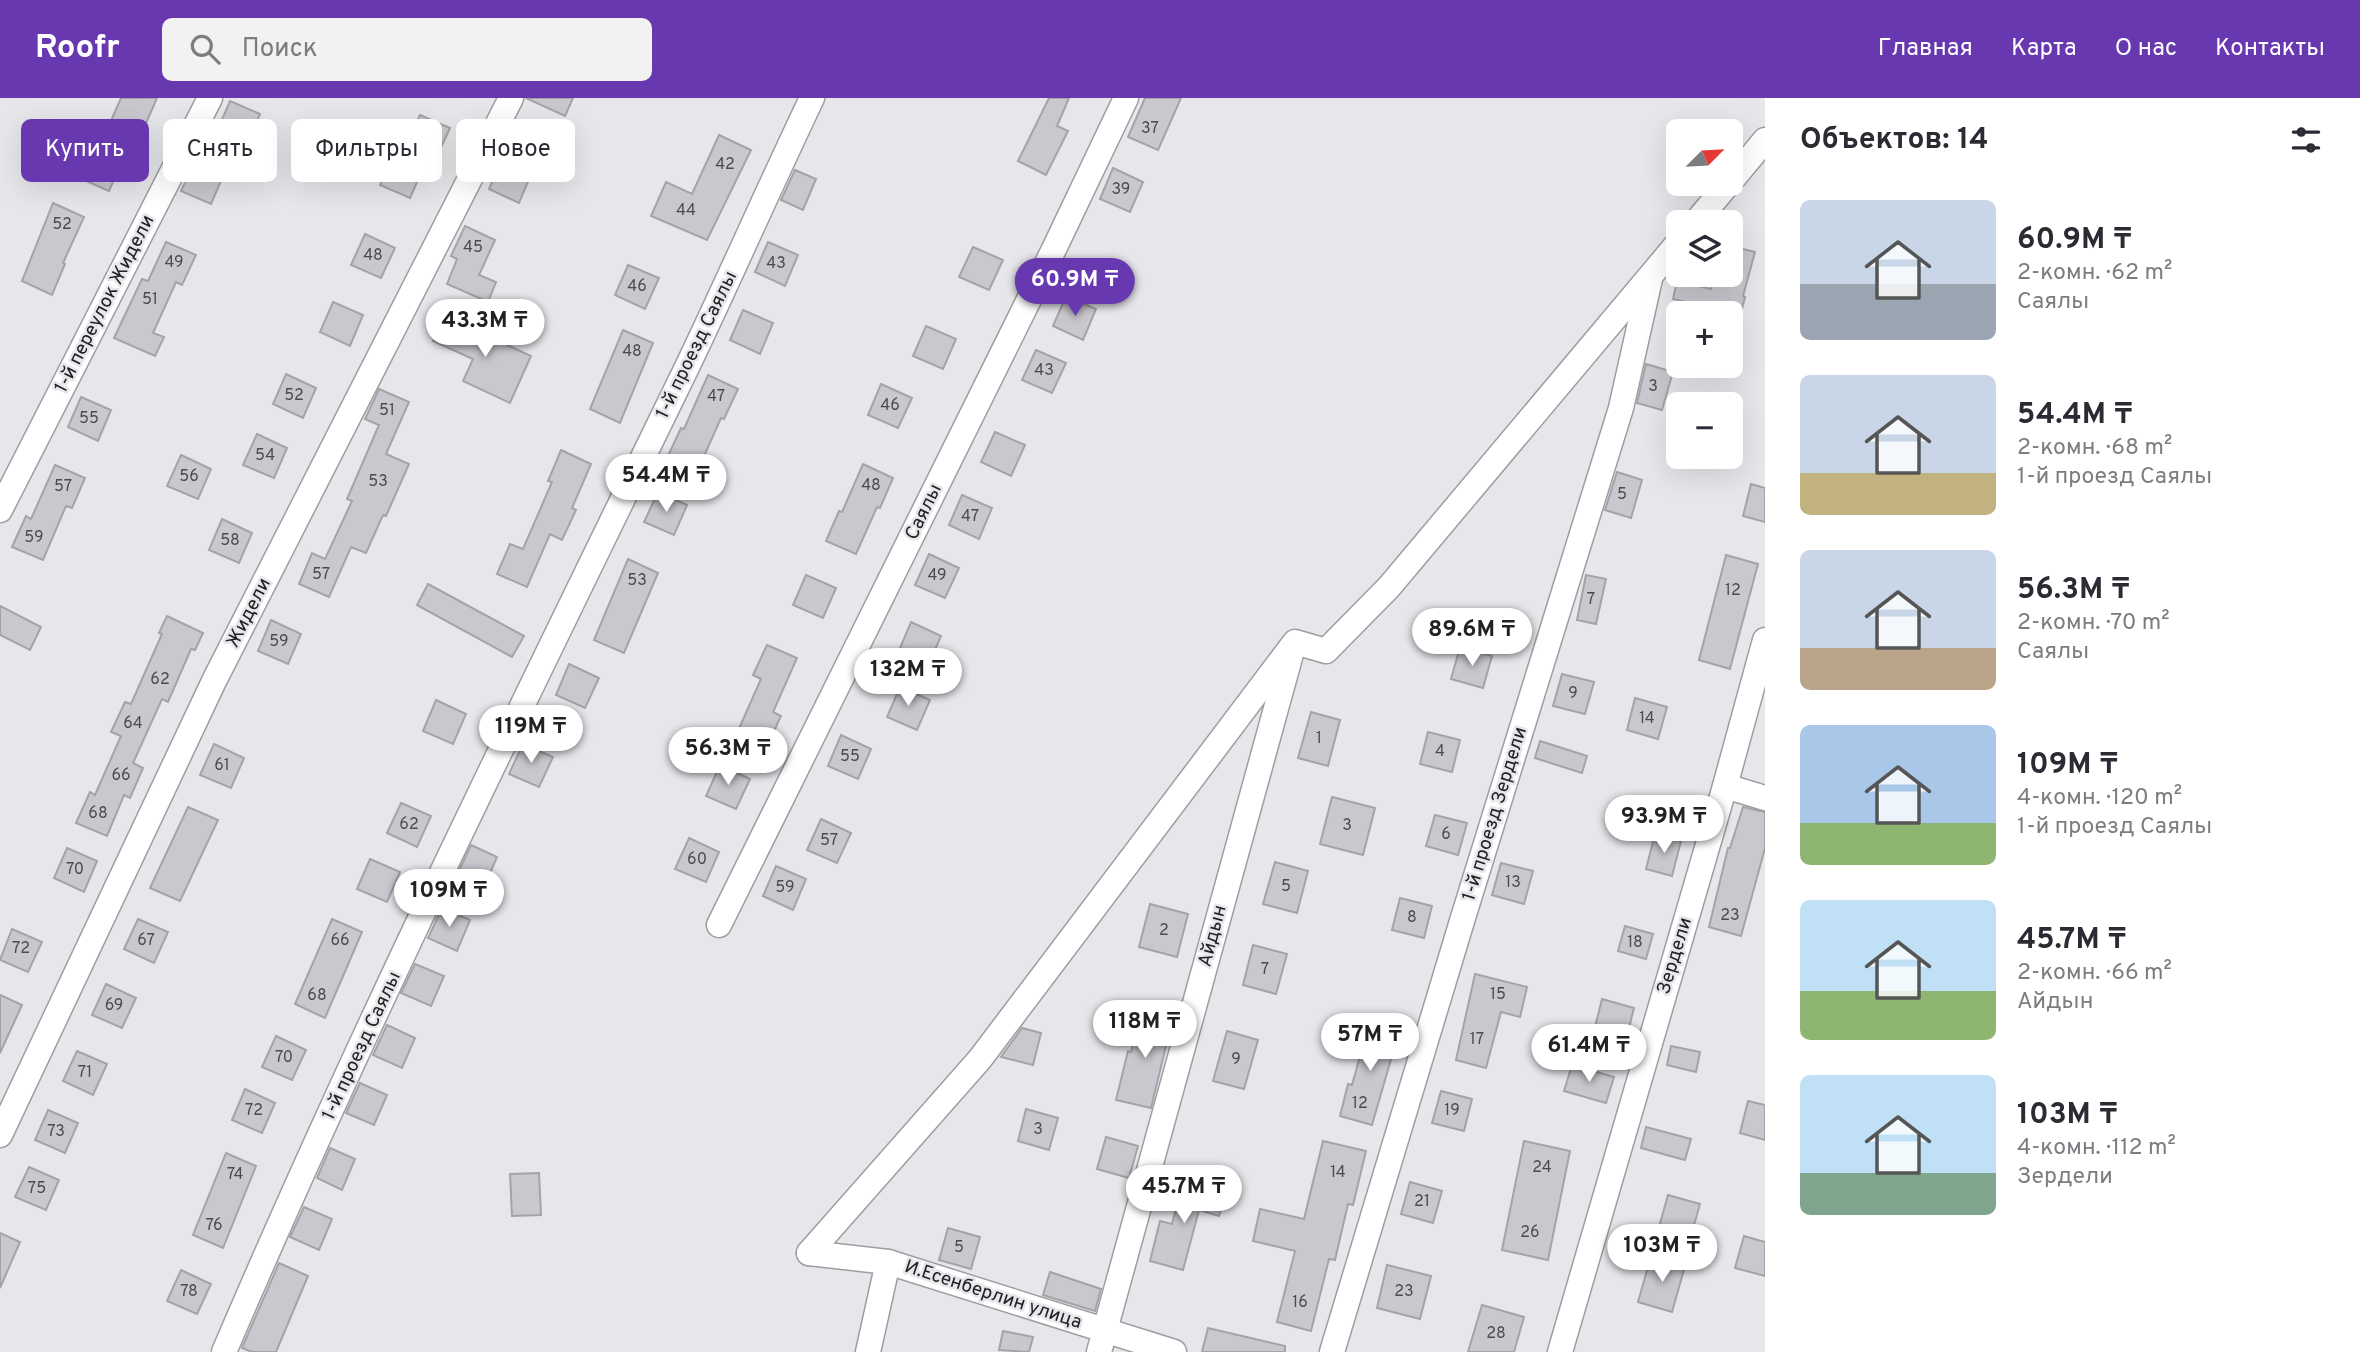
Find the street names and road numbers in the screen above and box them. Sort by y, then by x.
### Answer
street label: 1-й переулок Жидели [50,211,160,397]
street label: 1-й проезд Саялы [651,267,743,423]
street label: Саялы [900,480,948,544]
street label: Жидели [221,574,277,652]
street label: 1-й проезд Зердели [1457,724,1533,904]
street label: Айдын [1193,902,1233,970]
street label: Зердели [1652,915,1698,997]
street label: 1-й проезд Саялы [317,968,407,1124]
street label: И.Есенберлин улица [901,1255,1085,1335]

